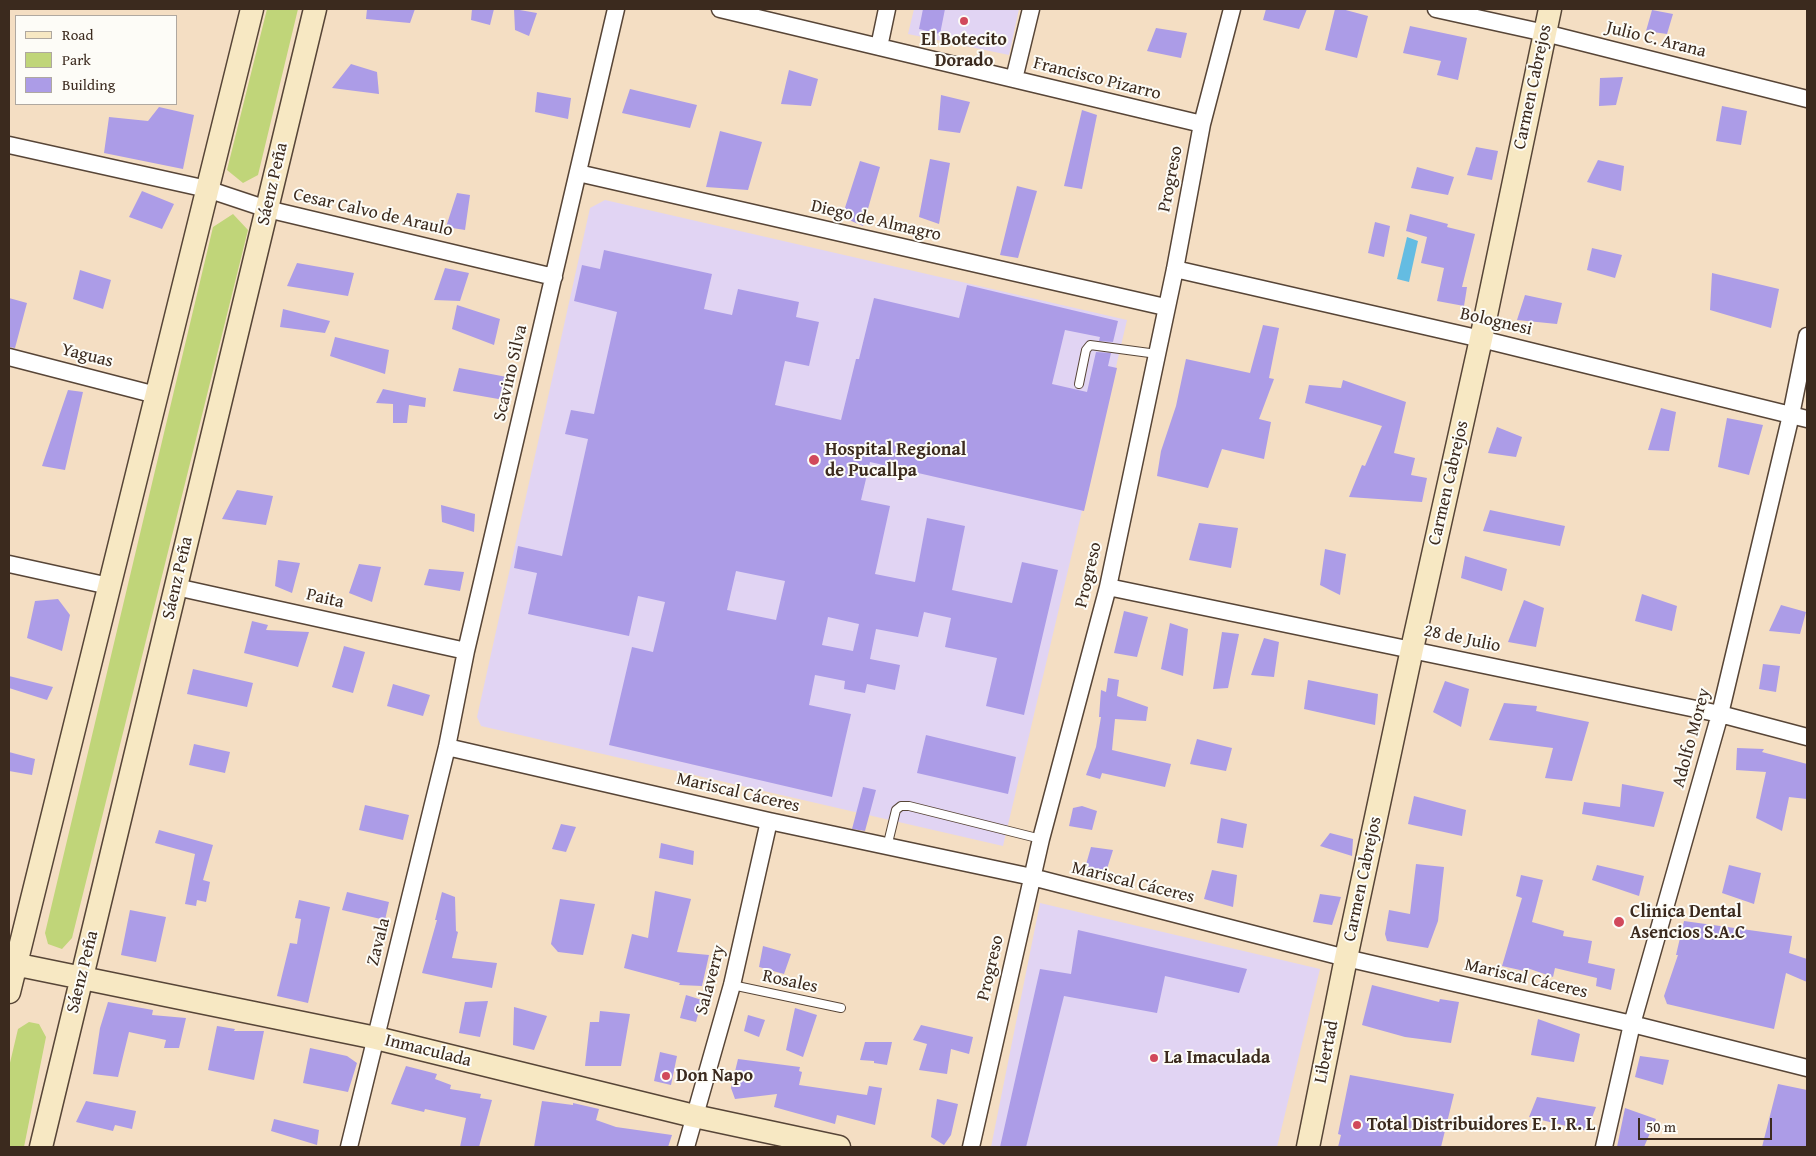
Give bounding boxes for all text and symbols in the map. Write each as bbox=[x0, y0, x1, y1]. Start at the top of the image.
legend bbox=[15, 15, 178, 105]
marker: El Botecito Dorado bbox=[958, 15, 970, 27]
street label: Julio C. Arana bbox=[1604, 17, 1708, 63]
street label: Carmen Cabrejos bbox=[1509, 22, 1557, 152]
text: Road bbox=[62, 24, 93, 45]
place label: El Botecito Dorado bbox=[921, 29, 1007, 72]
text: Park bbox=[62, 49, 91, 70]
street label: Francisco Pizarro bbox=[1031, 53, 1163, 105]
text: Building bbox=[62, 74, 115, 95]
street label: Sáenz Peña bbox=[253, 140, 293, 228]
street label: Progreso bbox=[1154, 144, 1188, 214]
street label: Cesar Calvo de Araulo bbox=[291, 184, 455, 242]
street label: Diego de Almagro bbox=[809, 196, 943, 246]
street label: Bolognesi bbox=[1458, 303, 1534, 341]
street label: Scavino Silva bbox=[489, 323, 533, 423]
street label: Yaguas bbox=[59, 339, 115, 373]
street label: Carmen Cabrejos bbox=[1424, 419, 1474, 547]
place label: Hospital Regional de Pucallpa bbox=[825, 439, 966, 482]
marker: Hospital Regional de Pucallpa bbox=[807, 453, 821, 467]
street label: Sáenz Peña bbox=[158, 534, 198, 622]
street label: Progreso bbox=[1071, 540, 1107, 610]
street label: Paita bbox=[304, 584, 346, 614]
street label: 28 de Julio bbox=[1422, 620, 1502, 658]
street label: Adolfo Morey bbox=[1668, 686, 1716, 790]
street label: Mariscal Cáceres bbox=[674, 768, 802, 818]
street label: Carmen Cabrejos bbox=[1339, 814, 1387, 944]
street label: Mariscal Cáceres bbox=[1069, 857, 1197, 909]
place label: Clinica Dental Asencios S.A.C bbox=[1630, 901, 1745, 944]
marker: Clinica Dental Asencios S.A.C bbox=[1612, 915, 1626, 929]
street label: Zavala bbox=[363, 916, 395, 968]
street label: Sáenz Peña bbox=[62, 928, 104, 1016]
street label: Progreso bbox=[973, 933, 1009, 1003]
street label: Salaverry bbox=[691, 943, 731, 1017]
street label: Mariscal Cáceres bbox=[1462, 954, 1590, 1004]
street label: Rosales bbox=[760, 966, 820, 998]
street label: Libertad bbox=[1310, 1019, 1344, 1085]
street label: Inmaculada bbox=[383, 1030, 473, 1072]
place label: La Imaculada bbox=[1164, 1047, 1270, 1069]
marker: La Imaculada bbox=[1148, 1052, 1160, 1064]
place label: Don Napo bbox=[676, 1065, 753, 1087]
marker: Don Napo bbox=[660, 1070, 672, 1082]
scale bar bbox=[1641, 1108, 1775, 1140]
place label: Total Distribuidores E. I. R. L bbox=[1367, 1114, 1595, 1136]
text: 50 m bbox=[1646, 1116, 1676, 1137]
marker: Total Distribuidores E. I. R. L bbox=[1351, 1119, 1363, 1131]

